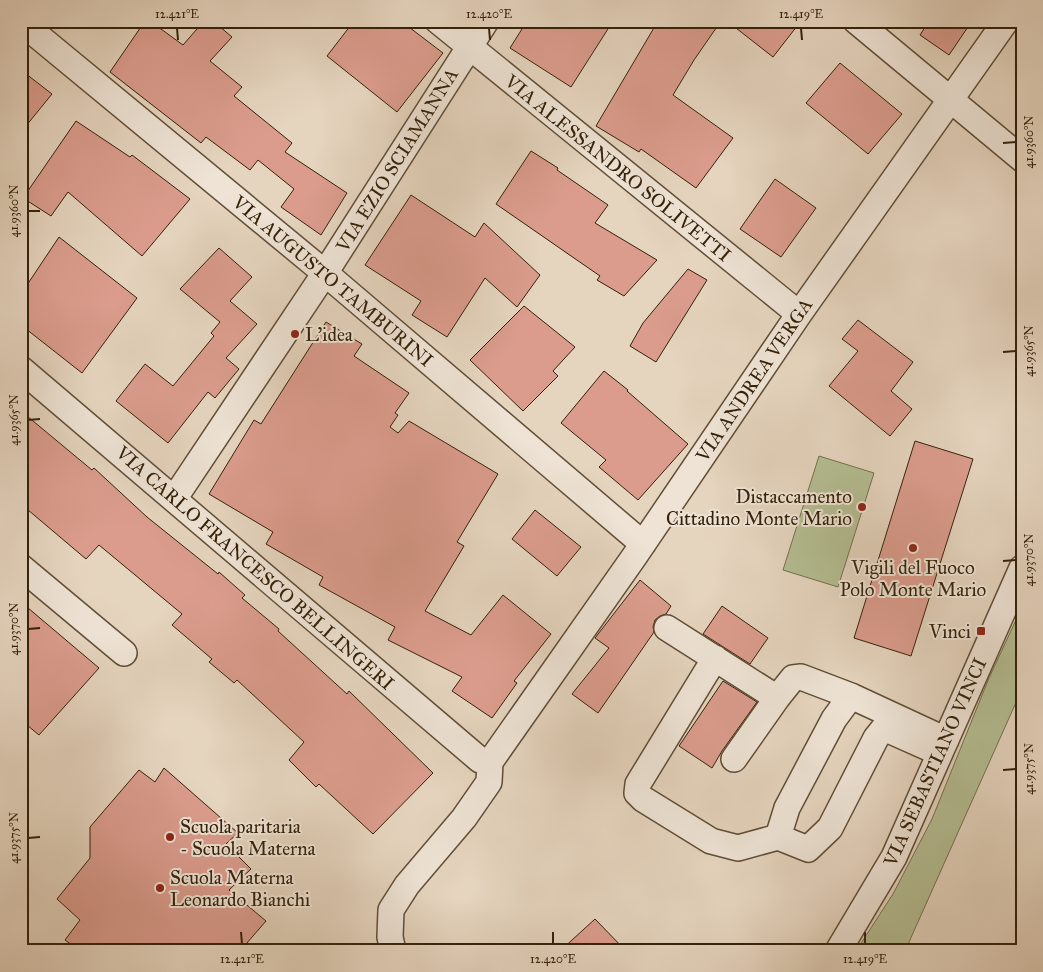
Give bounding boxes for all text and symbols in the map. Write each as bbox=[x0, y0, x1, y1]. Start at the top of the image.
text: 12.421°E bbox=[155, 7, 199, 21]
text: 12.420°E bbox=[466, 7, 512, 21]
text: 12.419°E bbox=[779, 7, 824, 21]
street label: VIA EZIO SCIAMANNA bbox=[330, 64, 463, 257]
street label: VIA ALESSANDRO SOLIVETTI bbox=[499, 69, 736, 266]
text: 41.9360°N bbox=[1022, 116, 1036, 168]
text: 41.9360°N bbox=[7, 185, 21, 237]
street label: VIA AUGUSTO TAMBURINI bbox=[227, 190, 438, 372]
street label: VIA ANDREA VERGA bbox=[690, 294, 817, 467]
place label: L'idea bbox=[305, 323, 354, 346]
text: 41.9365°N bbox=[1022, 325, 1036, 377]
marker: L'idea bbox=[289, 328, 301, 340]
text: 41.9365°N bbox=[7, 394, 21, 446]
street label: VIA CARLO FRANCESCO BELLINGERI bbox=[111, 440, 399, 695]
place label: Distaccamento Cittadino Monte Mario bbox=[666, 485, 852, 530]
marker: Distaccamento Cittadino Monte Mario bbox=[856, 501, 868, 513]
text: 41.9370°N bbox=[1022, 533, 1036, 587]
marker: Vigili del Fuoco Polo Monte Mario bbox=[907, 542, 919, 554]
place label: Vigili del Fuoco Polo Monte Mario bbox=[840, 556, 987, 601]
text: 41.9370°N bbox=[7, 602, 21, 656]
place label: Vinci bbox=[928, 620, 971, 643]
marker: Vinci bbox=[975, 625, 987, 637]
street label: VIA SEBASTIANO VINCI bbox=[878, 654, 991, 871]
text: 41.9375°N bbox=[1022, 743, 1036, 795]
text: 41.9375°N bbox=[7, 812, 21, 864]
place label: Scuola paritaria - Scuola Materna bbox=[180, 815, 317, 860]
marker: Scuola paritaria - Scuola Materna bbox=[164, 831, 176, 843]
place label: Scuola Materna Leonardo Bianchi bbox=[170, 866, 310, 911]
marker: Scuola Materna Leonardo Bianchi bbox=[154, 882, 166, 894]
text: 12.421°E bbox=[220, 952, 264, 966]
text: 12.420°E bbox=[530, 952, 576, 966]
text: 12.419°E bbox=[843, 952, 888, 966]

